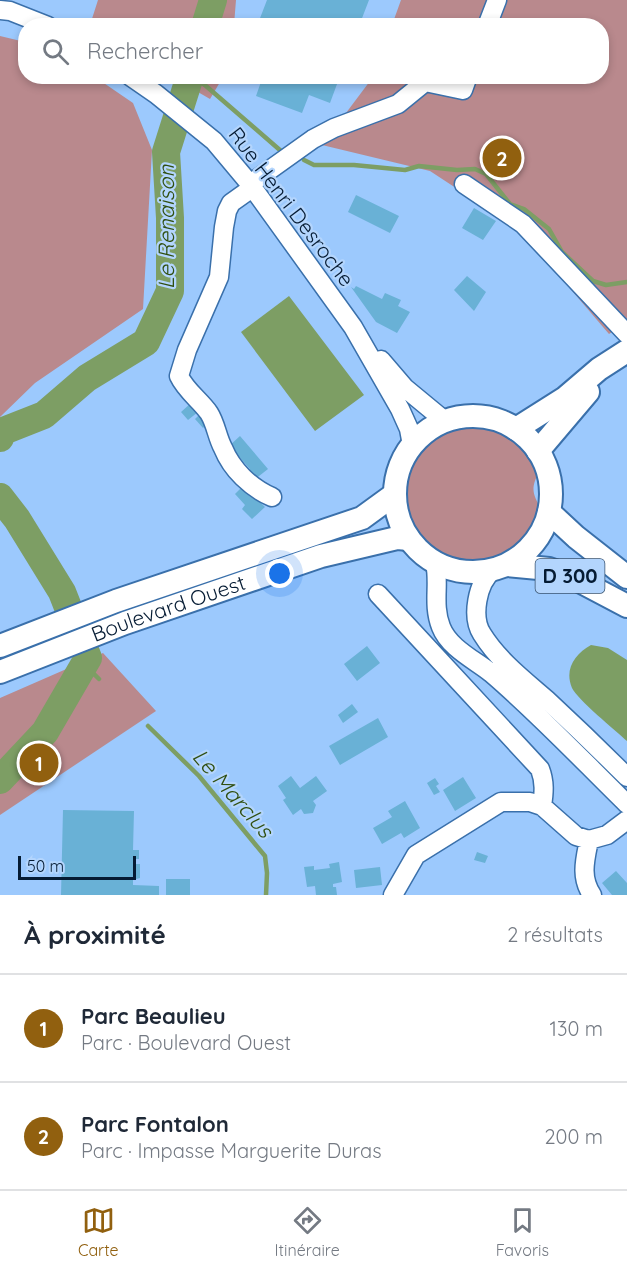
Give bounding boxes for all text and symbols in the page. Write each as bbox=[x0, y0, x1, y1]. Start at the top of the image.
search box bbox=[18, 18, 609, 84]
icon: search bbox=[39, 35, 72, 68]
text: Rechercher bbox=[87, 37, 203, 65]
street label: Rue Henri Desroche bbox=[223, 122, 360, 291]
pin: 2 bbox=[482, 136, 522, 180]
water label: Le Renaison bbox=[152, 164, 180, 289]
your location bbox=[265, 559, 294, 588]
road number: D 300 bbox=[536, 559, 604, 593]
street label: Boulevard Ouest bbox=[87, 569, 249, 647]
pin: 1 bbox=[20, 740, 58, 786]
water label: Le Marclus bbox=[187, 743, 280, 845]
scale bar bbox=[18, 853, 136, 880]
text: 50 m bbox=[27, 856, 64, 876]
text: À proximité bbox=[24, 918, 166, 951]
text: 2 résultats bbox=[507, 922, 603, 947]
text: Parc Beaulieu bbox=[81, 1002, 226, 1030]
text: 1 bbox=[40, 1016, 47, 1041]
text: 130 m bbox=[550, 1016, 603, 1041]
text: Parc · Boulevard Ouest bbox=[81, 1030, 291, 1055]
text: Parc Fontalon bbox=[81, 1110, 229, 1138]
text: 2 bbox=[38, 1124, 49, 1149]
text: 200 m bbox=[544, 1124, 603, 1149]
text: Parc · Impasse Marguerite Duras bbox=[81, 1138, 382, 1163]
tab: Carte bbox=[78, 1204, 119, 1260]
tab: Itinéraire bbox=[275, 1204, 340, 1260]
tab: Favoris bbox=[496, 1204, 549, 1260]

